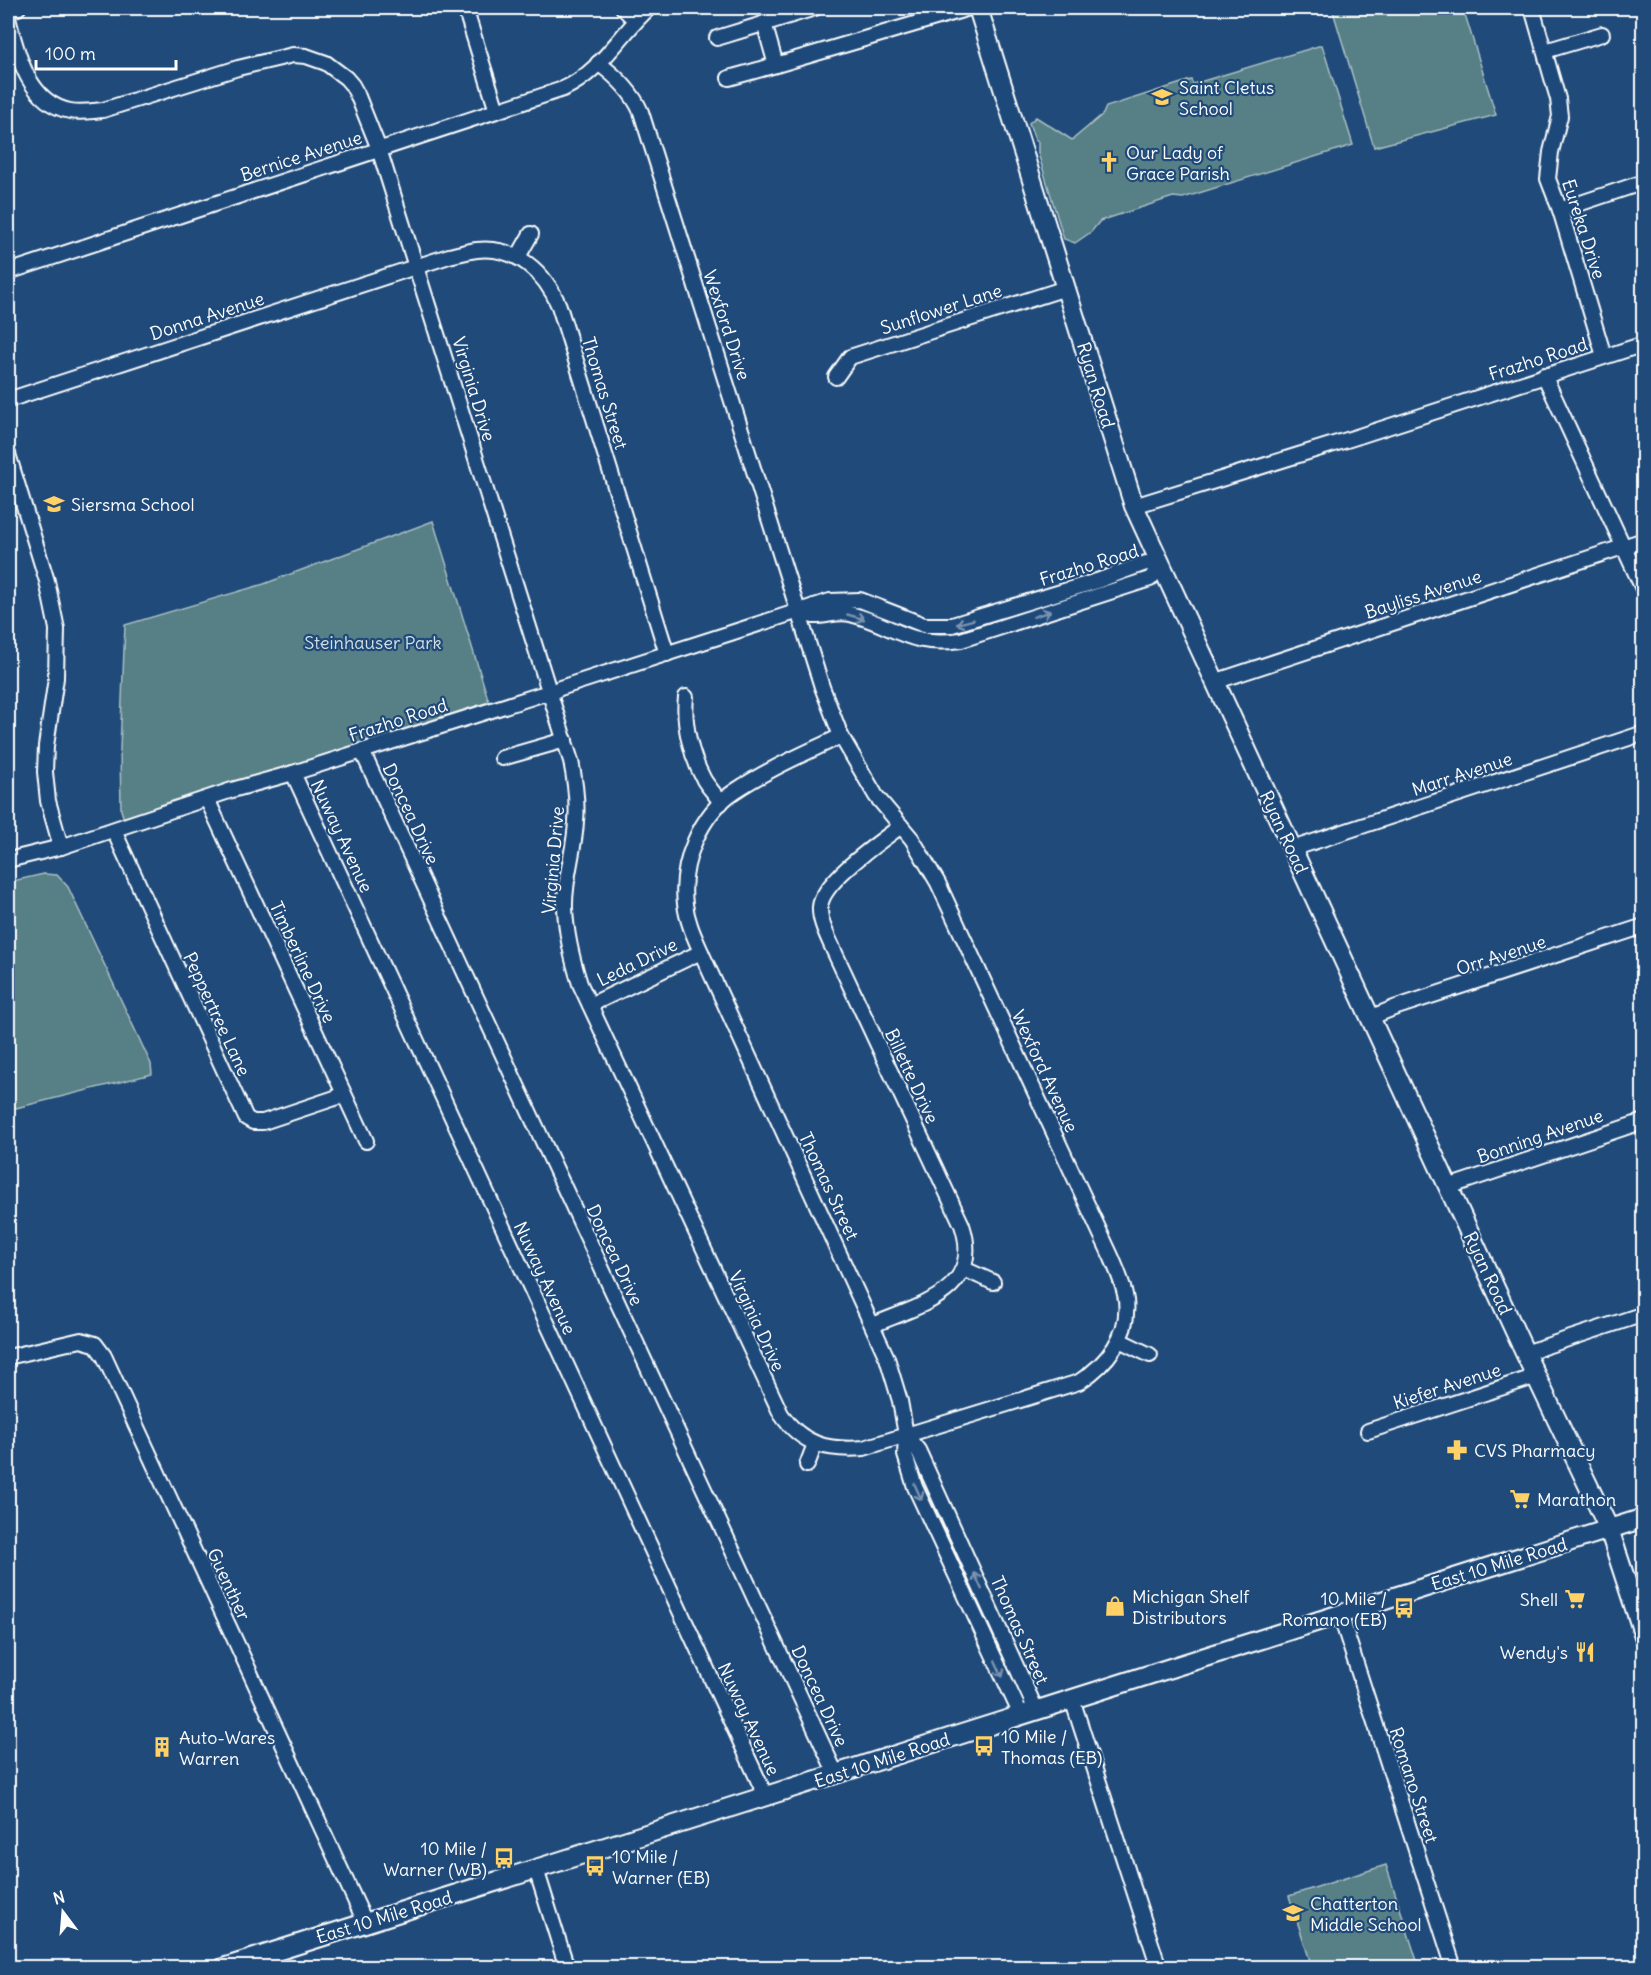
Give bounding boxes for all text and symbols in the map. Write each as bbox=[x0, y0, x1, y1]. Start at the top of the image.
scale bar bbox=[36, 33, 176, 71]
text: 100 m bbox=[45, 42, 96, 65]
place label: Saint Cletus School bbox=[1179, 76, 1274, 120]
school or university icon: Saint Cletus School bbox=[1150, 85, 1174, 109]
street label: Bernice Avenue bbox=[237, 126, 365, 186]
place label: Our Lady of Grace Parish bbox=[1126, 141, 1230, 185]
church icon: Our Lady of Grace Parish bbox=[1097, 150, 1121, 174]
street label: Eureka Drive bbox=[1557, 176, 1611, 282]
street label: Wexford Drive bbox=[698, 267, 756, 383]
street label: Sunflower Lane bbox=[877, 279, 1005, 339]
street label: Donna Avenue bbox=[147, 287, 267, 345]
street label: Frazho Road bbox=[1486, 332, 1591, 386]
street label: Virginia Drive bbox=[447, 334, 501, 444]
street label: Thomas Street bbox=[577, 334, 633, 452]
street label: Ryan Road bbox=[1072, 339, 1120, 431]
school or university icon: Siersma School bbox=[42, 492, 66, 516]
place label: Siersma School bbox=[71, 493, 194, 516]
street label: Frazho Road bbox=[1037, 539, 1142, 591]
street label: Bayliss Avenue bbox=[1362, 564, 1484, 624]
one-way arrow bbox=[1032, 607, 1051, 618]
one-way arrow bbox=[846, 612, 865, 623]
one-way arrow bbox=[956, 617, 975, 628]
park label: Steinhauser Park bbox=[304, 631, 442, 654]
street label: Frazho Road bbox=[346, 693, 451, 747]
street label: Marr Avenue bbox=[1409, 747, 1515, 801]
street label: Doncea Drive bbox=[378, 760, 444, 868]
street label: Nuway Avenue bbox=[306, 776, 378, 896]
street label: Ryan Road bbox=[1255, 787, 1313, 877]
street label: Virginia Drive bbox=[537, 805, 569, 915]
street label: Timberline Drive bbox=[265, 898, 341, 1026]
street label: Orr Avenue bbox=[1453, 930, 1549, 980]
street label: Leda Drive bbox=[593, 933, 681, 991]
street label: Peppertree Lane bbox=[178, 948, 256, 1080]
street label: Wexford Avenue bbox=[1007, 1006, 1083, 1136]
street label: Billette Drive bbox=[880, 1025, 944, 1127]
street label: Bonning Avenue bbox=[1474, 1104, 1606, 1168]
street label: Thomas Street bbox=[794, 1128, 864, 1244]
street label: Doncea Drive bbox=[582, 1201, 648, 1309]
street label: Nuway Avenue bbox=[509, 1218, 581, 1338]
street label: Ryan Road bbox=[1459, 1228, 1517, 1318]
street label: Virginia Drive bbox=[724, 1267, 790, 1375]
street label: Kiefer Avenue bbox=[1390, 1358, 1504, 1414]
pharmacy icon: CVS Pharmacy bbox=[1445, 1438, 1469, 1462]
place label: CVS Pharmacy bbox=[1474, 1439, 1596, 1462]
one-way arrow bbox=[912, 1482, 924, 1500]
supermarket icon: Marathon bbox=[1508, 1487, 1532, 1511]
place label: Marathon bbox=[1537, 1488, 1616, 1511]
street label: East 10 Mile Road bbox=[1428, 1532, 1570, 1596]
street label: Guenther bbox=[202, 1544, 256, 1624]
one-way arrow bbox=[971, 1572, 983, 1590]
street label: Thomas Street bbox=[986, 1572, 1054, 1688]
place label: Michigan Shelf Distributors bbox=[1132, 1585, 1250, 1629]
place label: 10 Mile / Romano (EB) bbox=[1282, 1587, 1387, 1631]
supermarket icon: Shell bbox=[1563, 1587, 1587, 1611]
place label: Shell bbox=[1520, 1588, 1558, 1611]
shop icon: Michigan Shelf Distributors bbox=[1103, 1594, 1127, 1618]
bus stop icon: 10 Mile / Romano (EB) bbox=[1392, 1596, 1416, 1620]
restaurant icon: Wendy's bbox=[1573, 1640, 1597, 1664]
place label: Wendy's bbox=[1500, 1641, 1568, 1664]
street label: Doncea Drive bbox=[787, 1642, 853, 1750]
street label: Nuway Avenue bbox=[713, 1659, 785, 1779]
one-way arrow bbox=[994, 1659, 1006, 1677]
street label: Romano Street bbox=[1384, 1724, 1444, 1846]
place label: 10 Mile / Thomas (EB) bbox=[1001, 1725, 1102, 1769]
place label: Auto-Wares Warren bbox=[179, 1726, 275, 1770]
street label: East 10 Mile Road bbox=[811, 1727, 953, 1793]
bus stop icon: 10 Mile / Thomas (EB) bbox=[972, 1734, 996, 1758]
building icon: Auto-Wares Warren bbox=[150, 1735, 174, 1759]
place label: 10 Mile / Warner (WB) bbox=[383, 1837, 487, 1881]
place label: 10 Mile / Warner (EB) bbox=[612, 1845, 710, 1889]
bus stop icon: 10 Mile / Warner (WB) bbox=[492, 1846, 516, 1870]
bus stop icon: 10 Mile / Warner (EB) bbox=[583, 1854, 607, 1878]
north arrow bbox=[33, 1882, 93, 1942]
street label: East 10 Mile Road bbox=[313, 1885, 455, 1949]
text: N bbox=[51, 1886, 67, 1909]
place label: Chatterton Middle School bbox=[1310, 1892, 1422, 1936]
school or university icon: Chatterton Middle School bbox=[1281, 1901, 1305, 1925]

